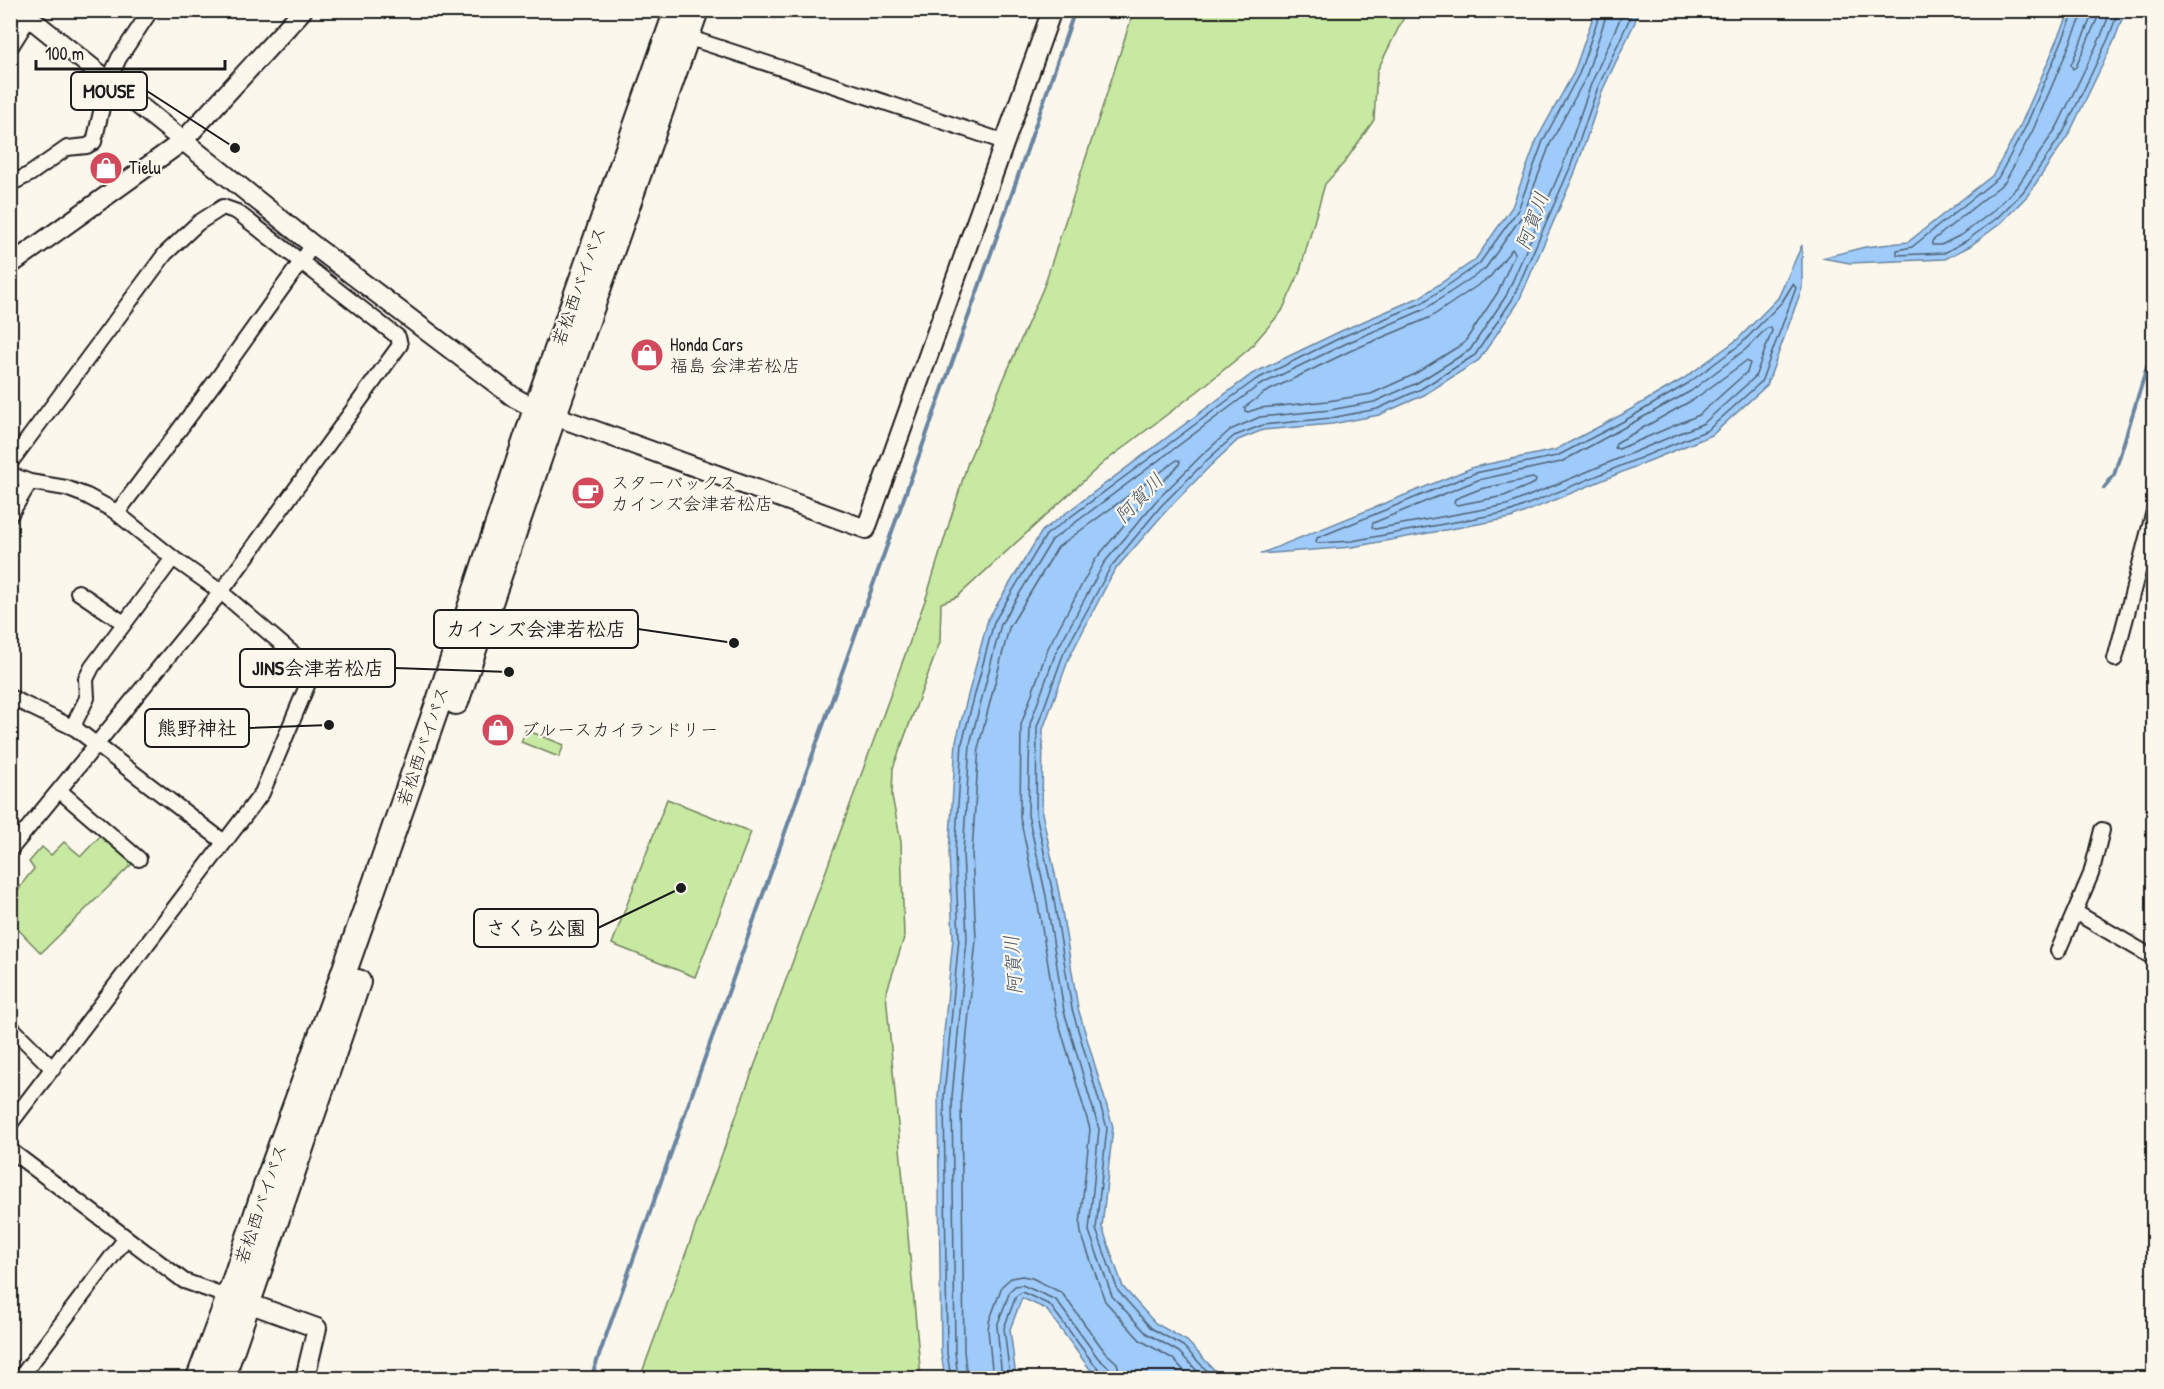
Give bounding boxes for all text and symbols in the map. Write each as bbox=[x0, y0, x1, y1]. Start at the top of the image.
scale bar bbox=[36, 33, 225, 71]
text: 100 m bbox=[45, 41, 84, 66]
callout: MOUSE bbox=[71, 72, 147, 110]
text: MOUSE bbox=[83, 77, 135, 104]
shop icon: Tielu bbox=[88, 150, 124, 186]
place label: Tielu bbox=[129, 155, 161, 180]
water label: 阿賀川 bbox=[1509, 188, 1554, 254]
street label: 若松西バイパス bbox=[545, 223, 612, 349]
place label: Honda Cars 福島 会津若松店 bbox=[670, 332, 800, 378]
shop icon: Honda Cars 福島 会津若松店 bbox=[629, 337, 665, 373]
water label: 阿賀川 bbox=[1108, 467, 1169, 529]
place label: スターバックス カインズ会津若松店 bbox=[611, 470, 773, 516]
cafe icon: スターバックス カインズ会津若松店 bbox=[570, 475, 606, 511]
callout: カインズ会津若松店 bbox=[434, 610, 638, 648]
text: カインズ会津若松店 bbox=[446, 615, 626, 642]
callout: JINS会津若松店 bbox=[240, 649, 395, 687]
text: JINS会津若松店 bbox=[252, 654, 384, 681]
street label: 若松西バイパス bbox=[390, 682, 455, 809]
callout: 熊野神社 bbox=[145, 709, 249, 747]
shop icon: ブルースカイランドリー bbox=[480, 712, 516, 748]
text: 熊野神社 bbox=[157, 714, 237, 741]
place label: ブルースカイランドリー bbox=[521, 717, 718, 742]
callout: さくら公園 bbox=[474, 909, 598, 947]
text: さくら公園 bbox=[486, 914, 586, 941]
water label: 阿賀川 bbox=[997, 934, 1028, 996]
street label: 若松西バイパス bbox=[228, 1140, 293, 1267]

